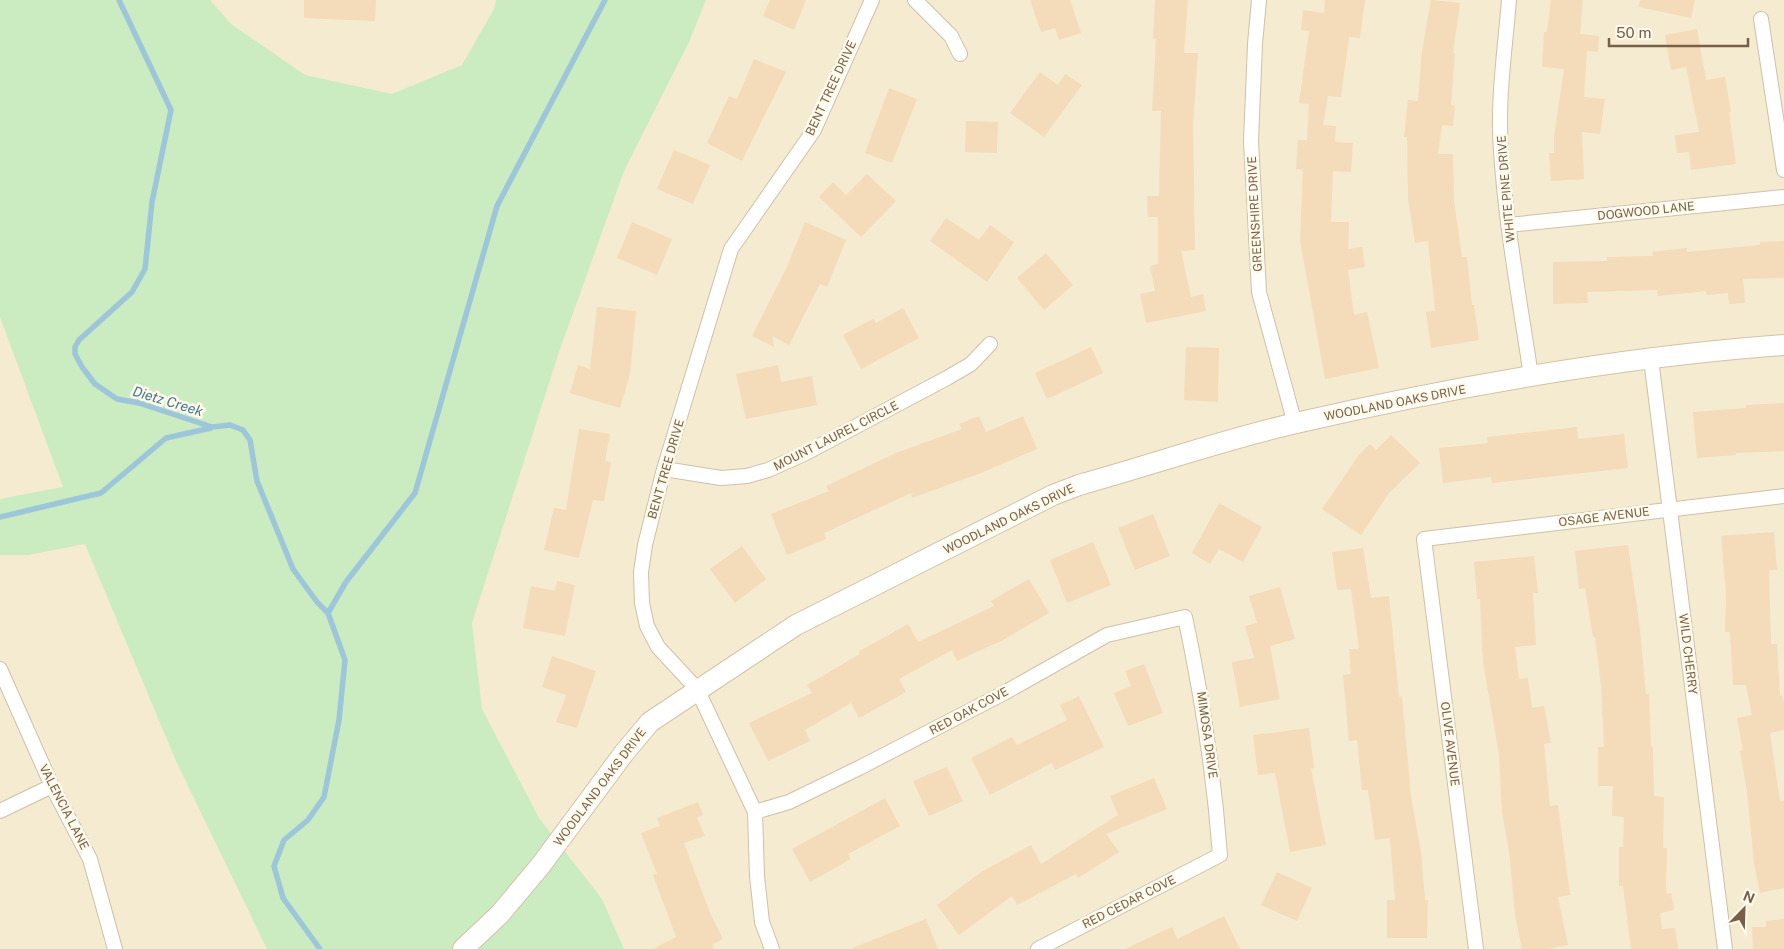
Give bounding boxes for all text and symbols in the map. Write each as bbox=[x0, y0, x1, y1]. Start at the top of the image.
scale bar bbox=[1609, 15, 1748, 47]
text: 50 m bbox=[1616, 24, 1651, 41]
street label: BENT TREE DRIVE bbox=[803, 38, 859, 138]
street label: WHITE PINE DRIVE bbox=[1494, 135, 1518, 243]
street label: GREENSHIRE DRIVE bbox=[1245, 156, 1265, 272]
street label: DOGWOOD LANE bbox=[1597, 199, 1695, 223]
street label: WOODLAND OAKS DRIVE bbox=[1323, 382, 1467, 424]
water label: Dietz Creek bbox=[131, 383, 205, 419]
street label: MOUNT LAUREL CIRCLE bbox=[771, 398, 901, 474]
street label: BENT TREE DRIVE bbox=[645, 417, 687, 521]
street label: WOODLAND OAKS DRIVE bbox=[941, 481, 1077, 557]
street label: OSAGE AVENUE bbox=[1558, 504, 1650, 530]
street label: WILD CHERRY bbox=[1676, 613, 1700, 696]
street label: RED OAK COVE bbox=[927, 684, 1011, 738]
street label: MIMOSA DRIVE bbox=[1194, 690, 1220, 780]
street label: OLIVE AVENUE bbox=[1438, 701, 1462, 787]
street label: WOODLAND OAKS DRIVE bbox=[551, 725, 649, 849]
street label: VALENCIA LANE bbox=[36, 762, 92, 852]
street label: RED CEDAR COVE bbox=[1080, 872, 1178, 932]
north arrow bbox=[1719, 884, 1769, 934]
text: N bbox=[1741, 888, 1757, 907]

